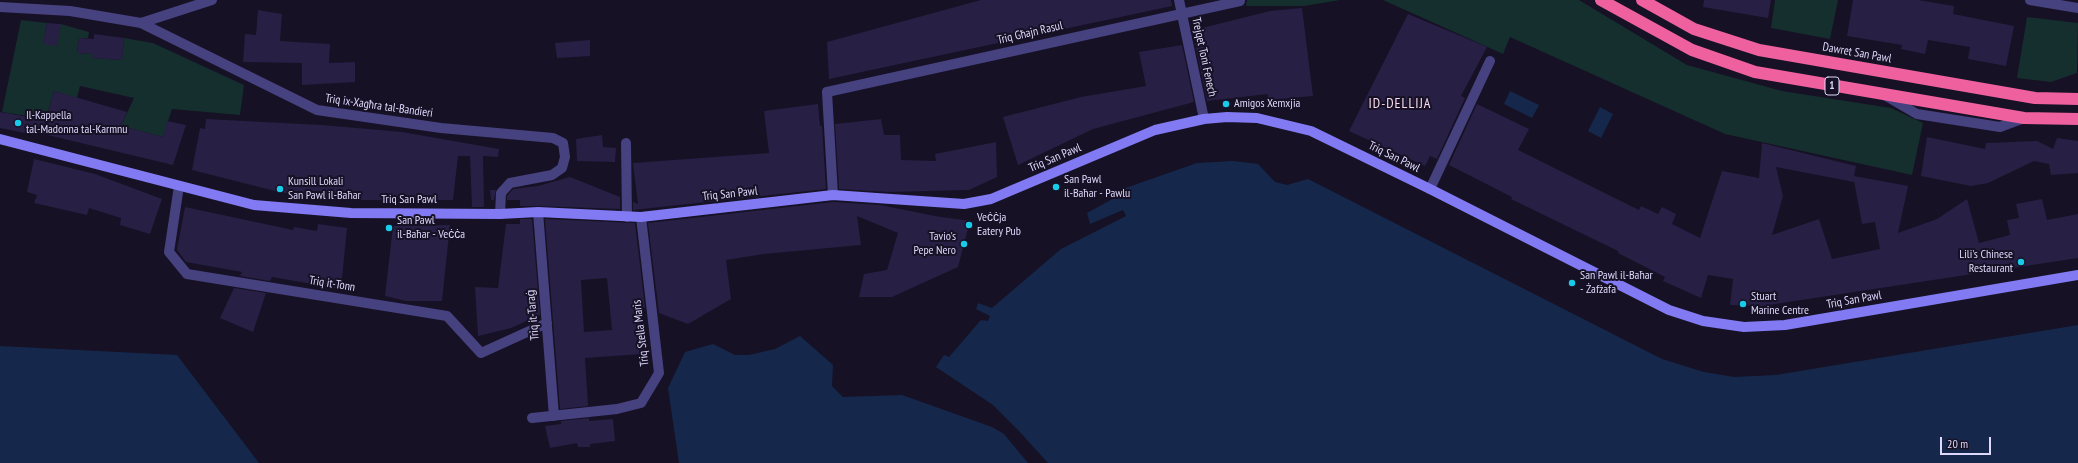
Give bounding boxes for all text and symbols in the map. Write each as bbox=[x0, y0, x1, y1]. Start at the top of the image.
street label: Trejqet Toni Fenech bbox=[1189, 16, 1219, 98]
street label: Triq Għajn Rasul bbox=[996, 18, 1064, 48]
street label: Dawret San Pawl bbox=[1821, 40, 1893, 66]
road number: 1 bbox=[1825, 77, 1839, 95]
street label: Triq ix-Xagħra tal-Bandieri bbox=[324, 91, 434, 121]
district label: ID-DELLIJA bbox=[1369, 96, 1431, 112]
place label: Amigos Xemxjia bbox=[1234, 97, 1300, 111]
marker: Amigos Xemxjia bbox=[1221, 99, 1231, 109]
place label: Il-Kappella tal-Madonna tal-Karmnu bbox=[26, 109, 128, 137]
marker: Il-Kappella tal-Madonna tal-Karmnu bbox=[13, 118, 23, 128]
street label: Triq San Pawl bbox=[1366, 138, 1422, 176]
street label: Triq San Pawl bbox=[1027, 141, 1083, 175]
place label: San Pawl il-Baħar - Pawlu bbox=[1064, 173, 1130, 201]
place label: Kunsill Lokali San Pawl il-Baħar bbox=[288, 175, 361, 203]
marker: San Pawl il-Baħar - Pawlu bbox=[1051, 182, 1061, 192]
marker: Kunsill Lokali San Pawl il-Baħar bbox=[275, 184, 285, 194]
street label: Triq San Pawl bbox=[702, 184, 758, 204]
street label: Triq San Pawl bbox=[381, 193, 437, 207]
place label: Veċċja Eatery Pub bbox=[977, 211, 1021, 239]
place label: San Pawl il-Baħar - Veċċa bbox=[397, 214, 465, 242]
marker: Veċċja Eatery Pub bbox=[964, 220, 974, 230]
marker: San Pawl il-Baħar - Veċċa bbox=[384, 223, 394, 233]
place label: Tavio's Pepe Nero bbox=[913, 230, 956, 258]
marker: Tavio's Pepe Nero bbox=[959, 239, 969, 249]
place label: Lili's Chinese Restaurant bbox=[1959, 248, 2013, 276]
marker: Lili's Chinese Restaurant bbox=[2016, 257, 2026, 267]
place label: San Pawl il-Baħar - Żafżafa bbox=[1580, 269, 1653, 297]
street label: Triq it-Tonn bbox=[308, 273, 356, 295]
marker: San Pawl il-Baħar - Żafżafa bbox=[1567, 278, 1577, 288]
street label: Triq San Pawl bbox=[1825, 288, 1883, 312]
street label: Triq it-Taraġ bbox=[524, 289, 542, 341]
place label: Stuart Marine Centre bbox=[1751, 290, 1809, 318]
street label: Triq Stella Maris bbox=[630, 299, 652, 367]
marker: Stuart Marine Centre bbox=[1738, 299, 1748, 309]
scale bar bbox=[1942, 429, 1993, 455]
text: 20 m bbox=[1947, 436, 1968, 451]

